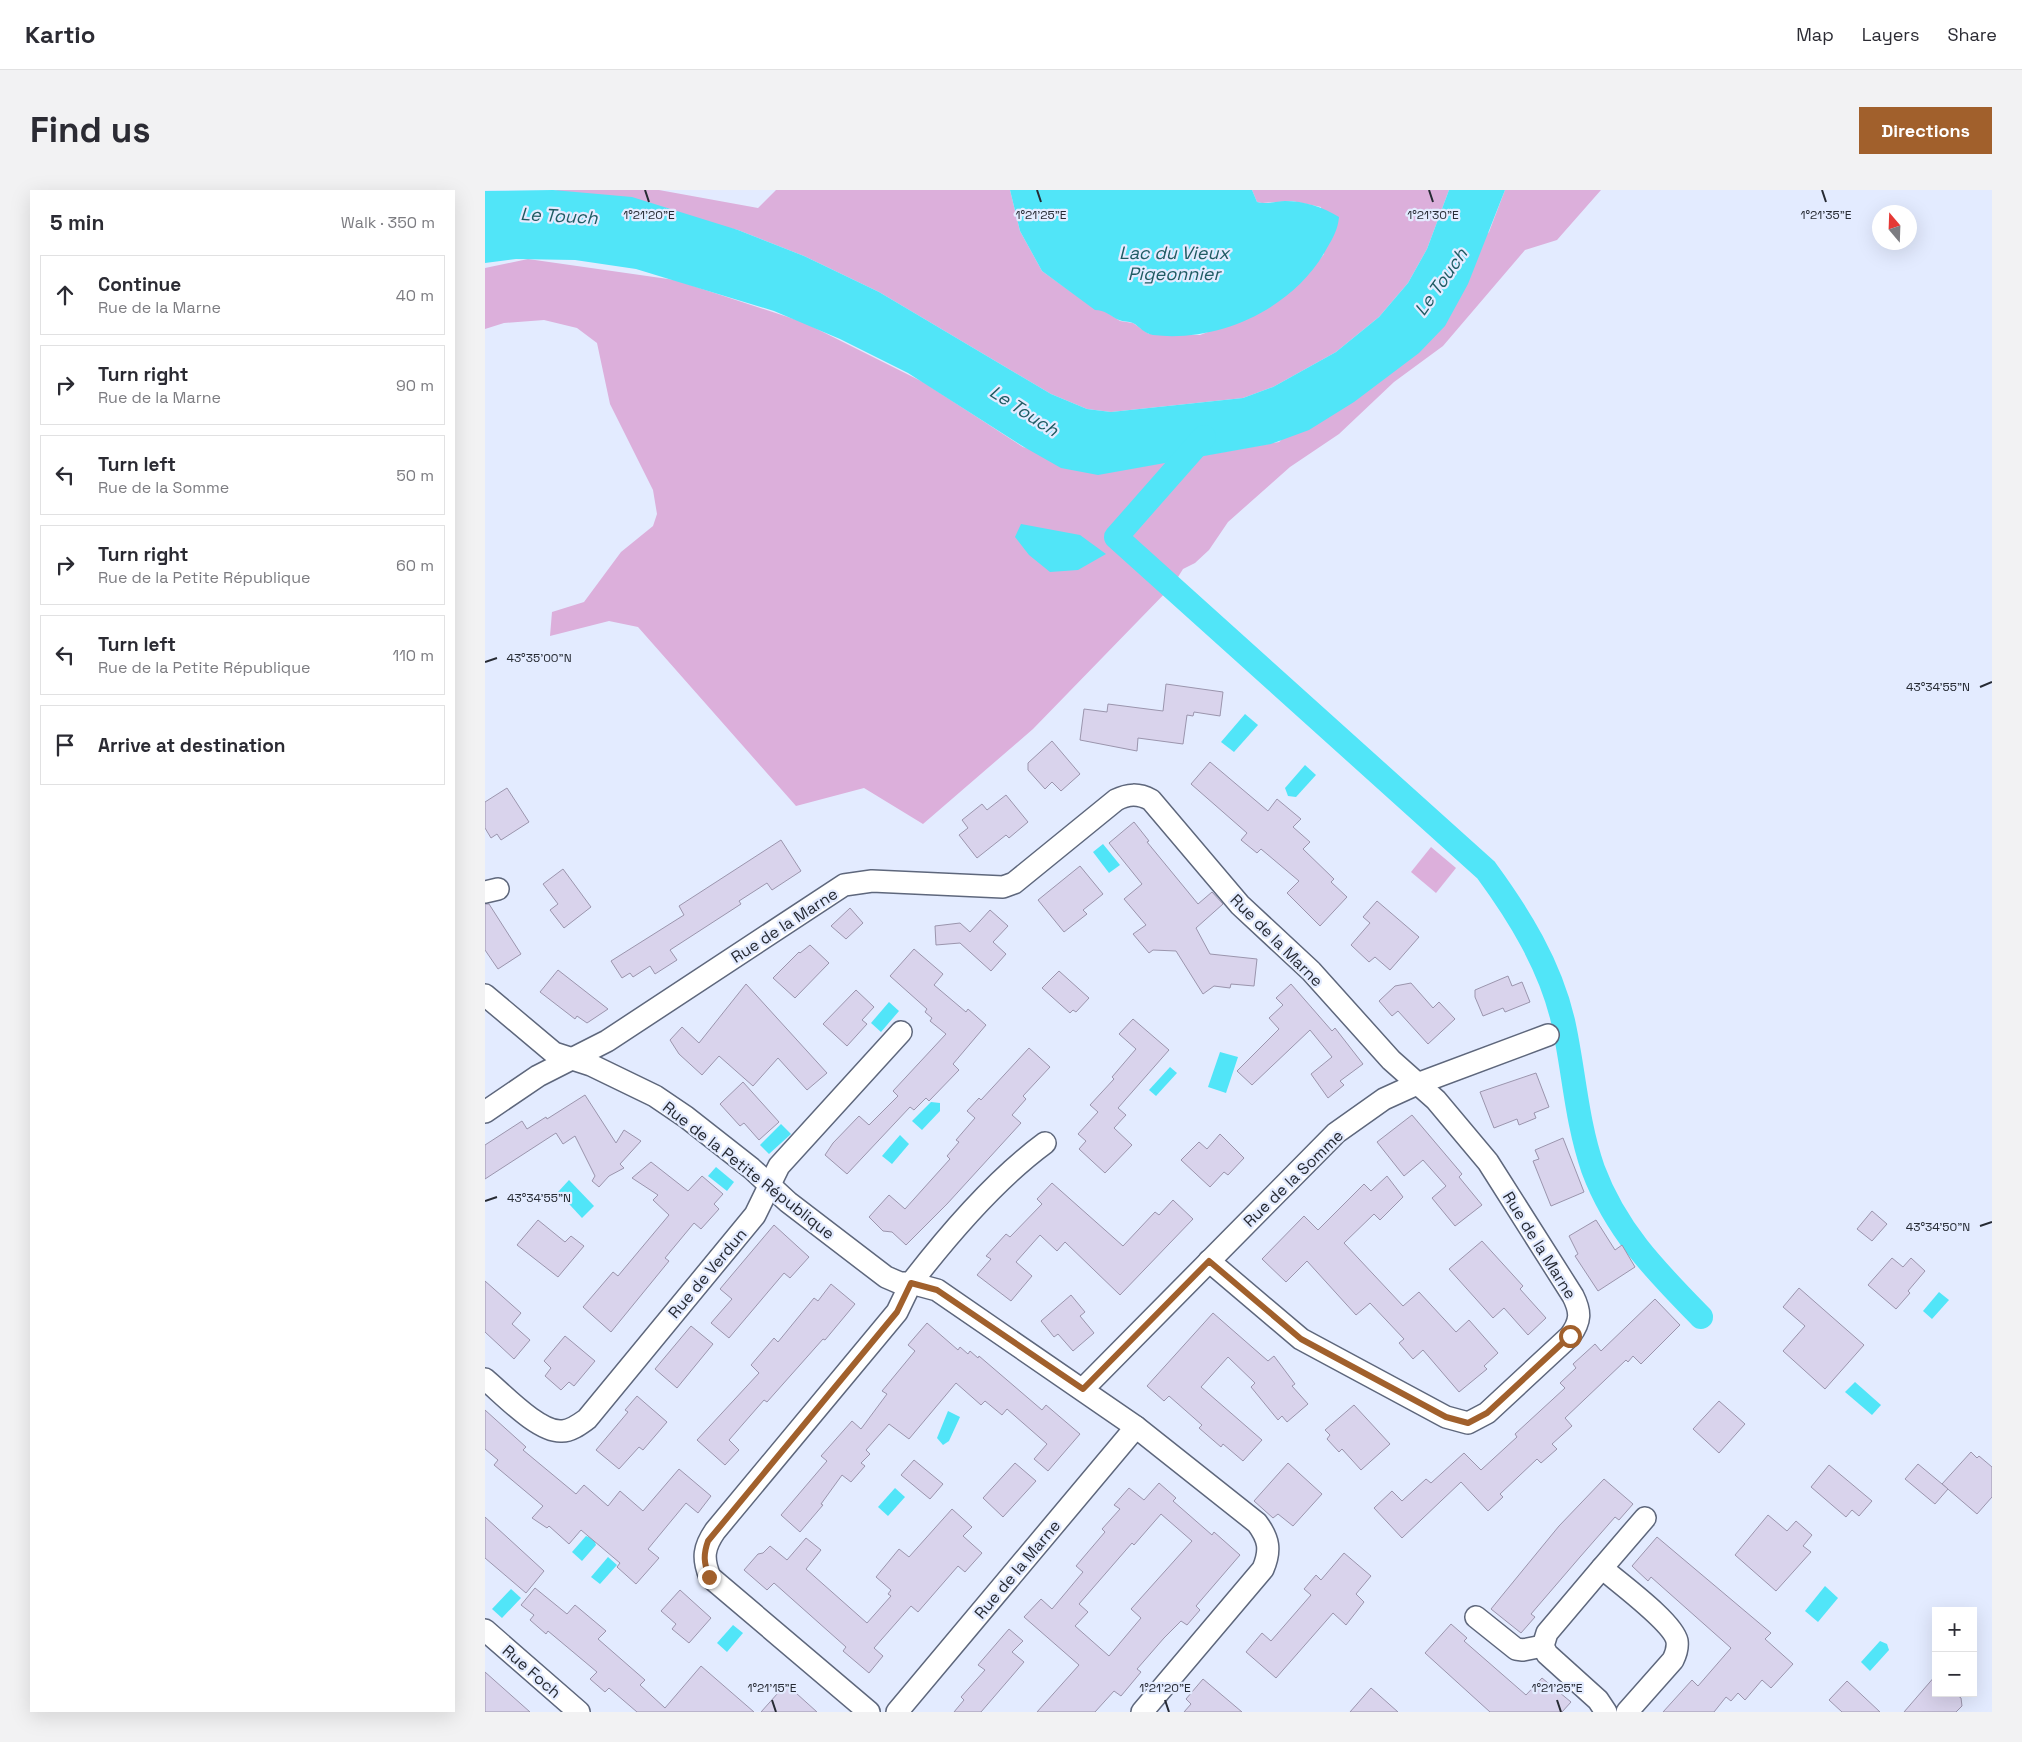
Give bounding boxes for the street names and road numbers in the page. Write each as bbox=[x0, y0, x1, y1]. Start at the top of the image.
street label: Rue de la Marne bbox=[727, 883, 842, 968]
street label: Rue de la Marne bbox=[1226, 889, 1328, 991]
street label: Rue de la Petite République bbox=[659, 1097, 839, 1244]
street label: Rue de la Somme bbox=[1239, 1125, 1348, 1232]
street label: Rue de la Marne bbox=[1498, 1188, 1581, 1303]
street label: Rue de Verdun bbox=[663, 1224, 751, 1323]
street label: Rue de la Marne bbox=[970, 1515, 1065, 1623]
street label: Rue Foch bbox=[498, 1640, 565, 1703]

